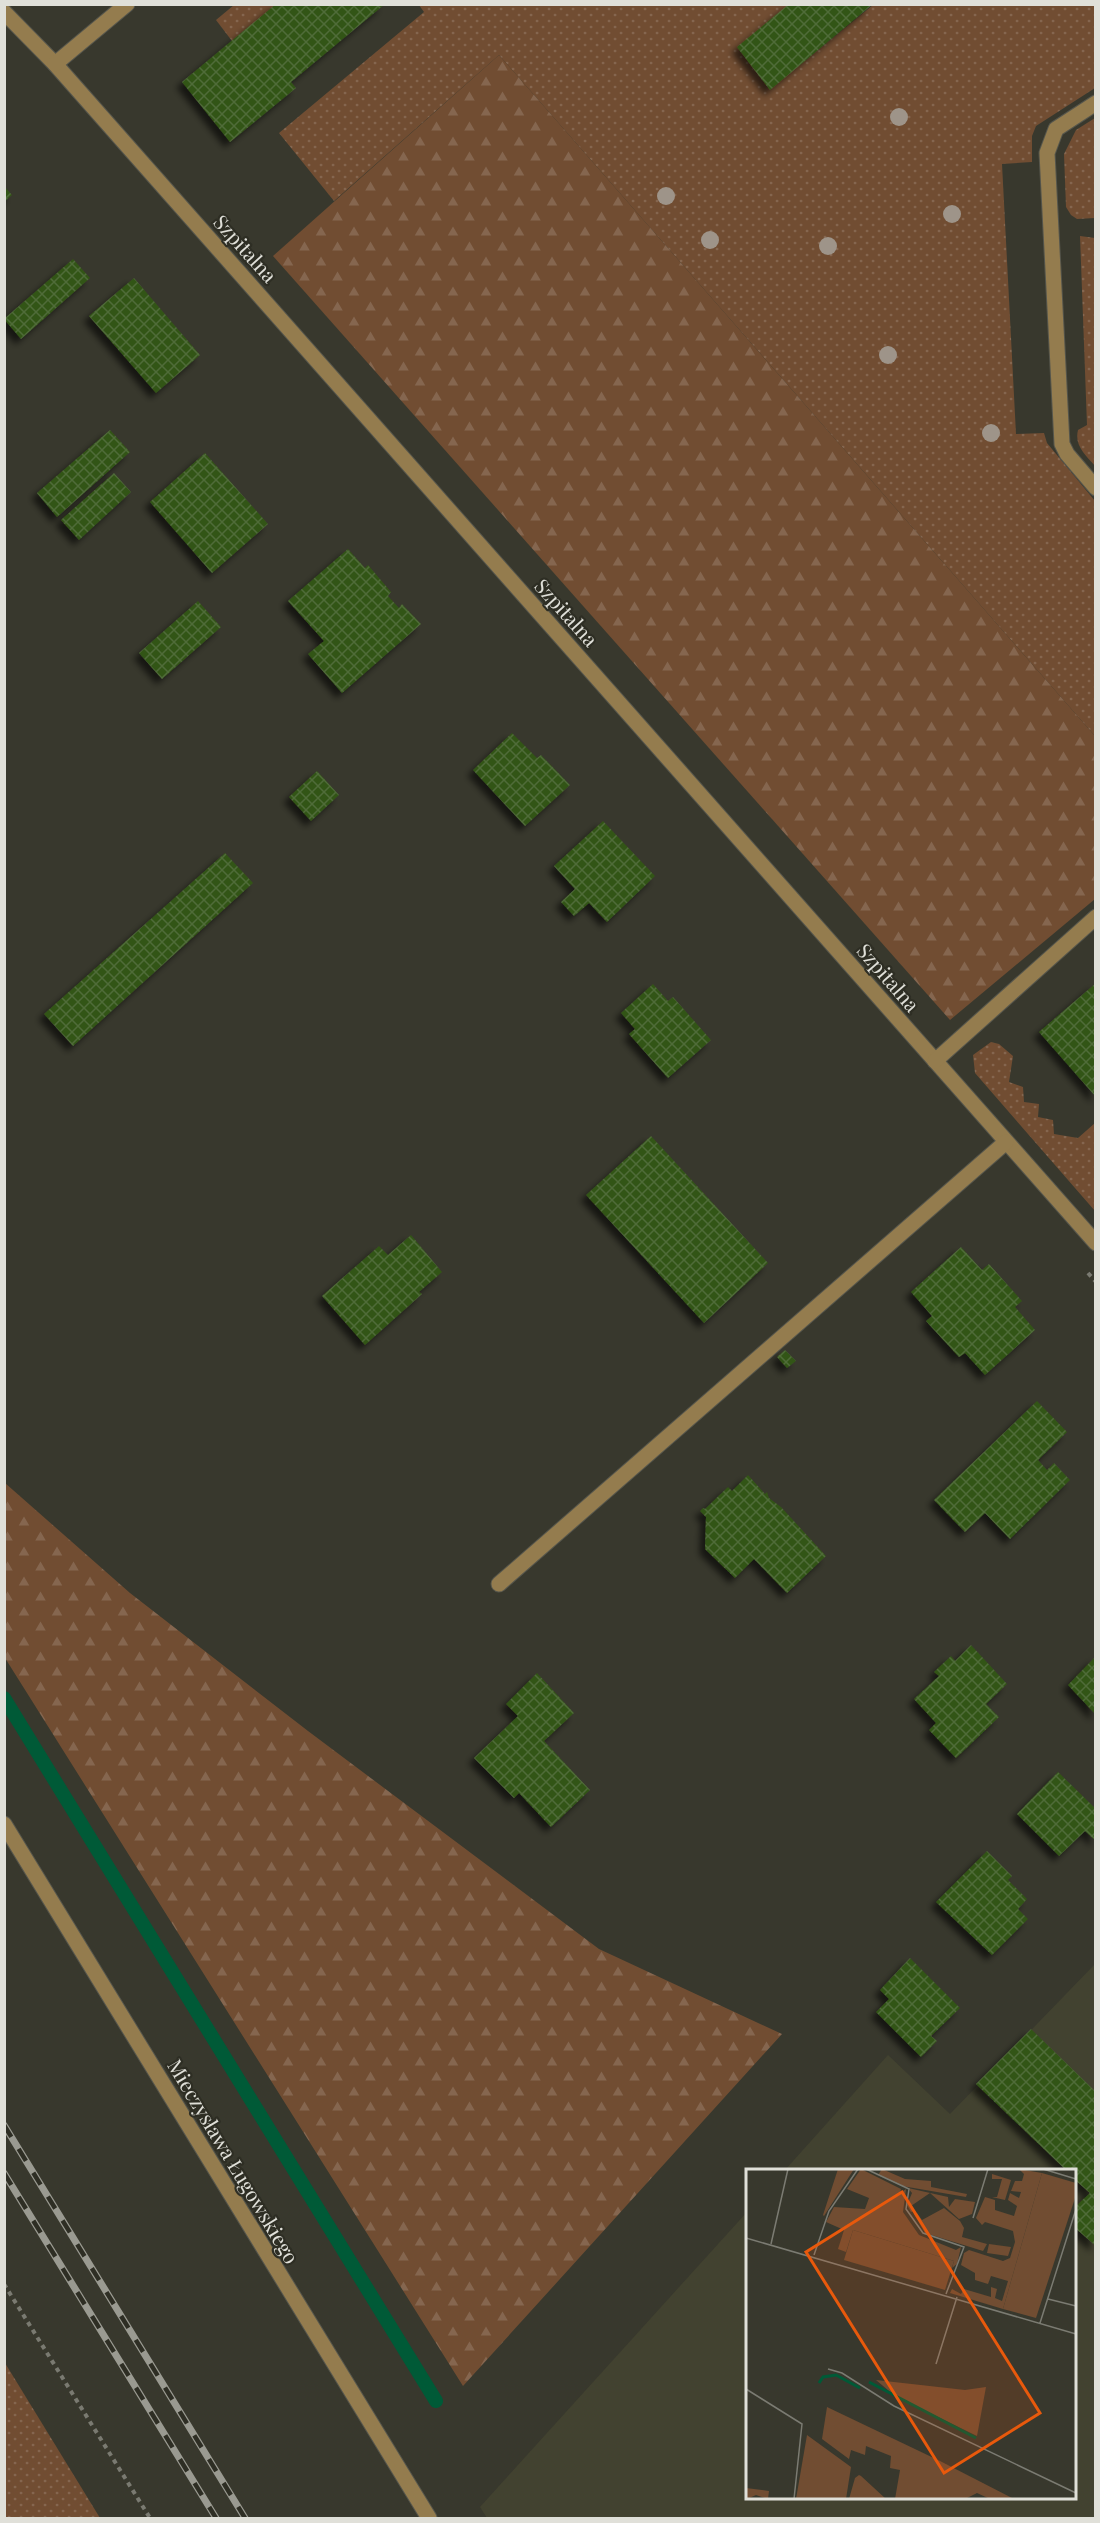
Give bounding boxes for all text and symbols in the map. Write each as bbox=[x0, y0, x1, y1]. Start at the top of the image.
street label: Szpitalna bbox=[208, 208, 284, 288]
street label: Szpitalna bbox=[529, 572, 605, 652]
street label: Szpitalna bbox=[852, 937, 926, 1017]
street label: Mieczysława Ługowskiego bbox=[162, 2054, 306, 2268]
inset map bbox=[746, 2169, 1076, 2499]

